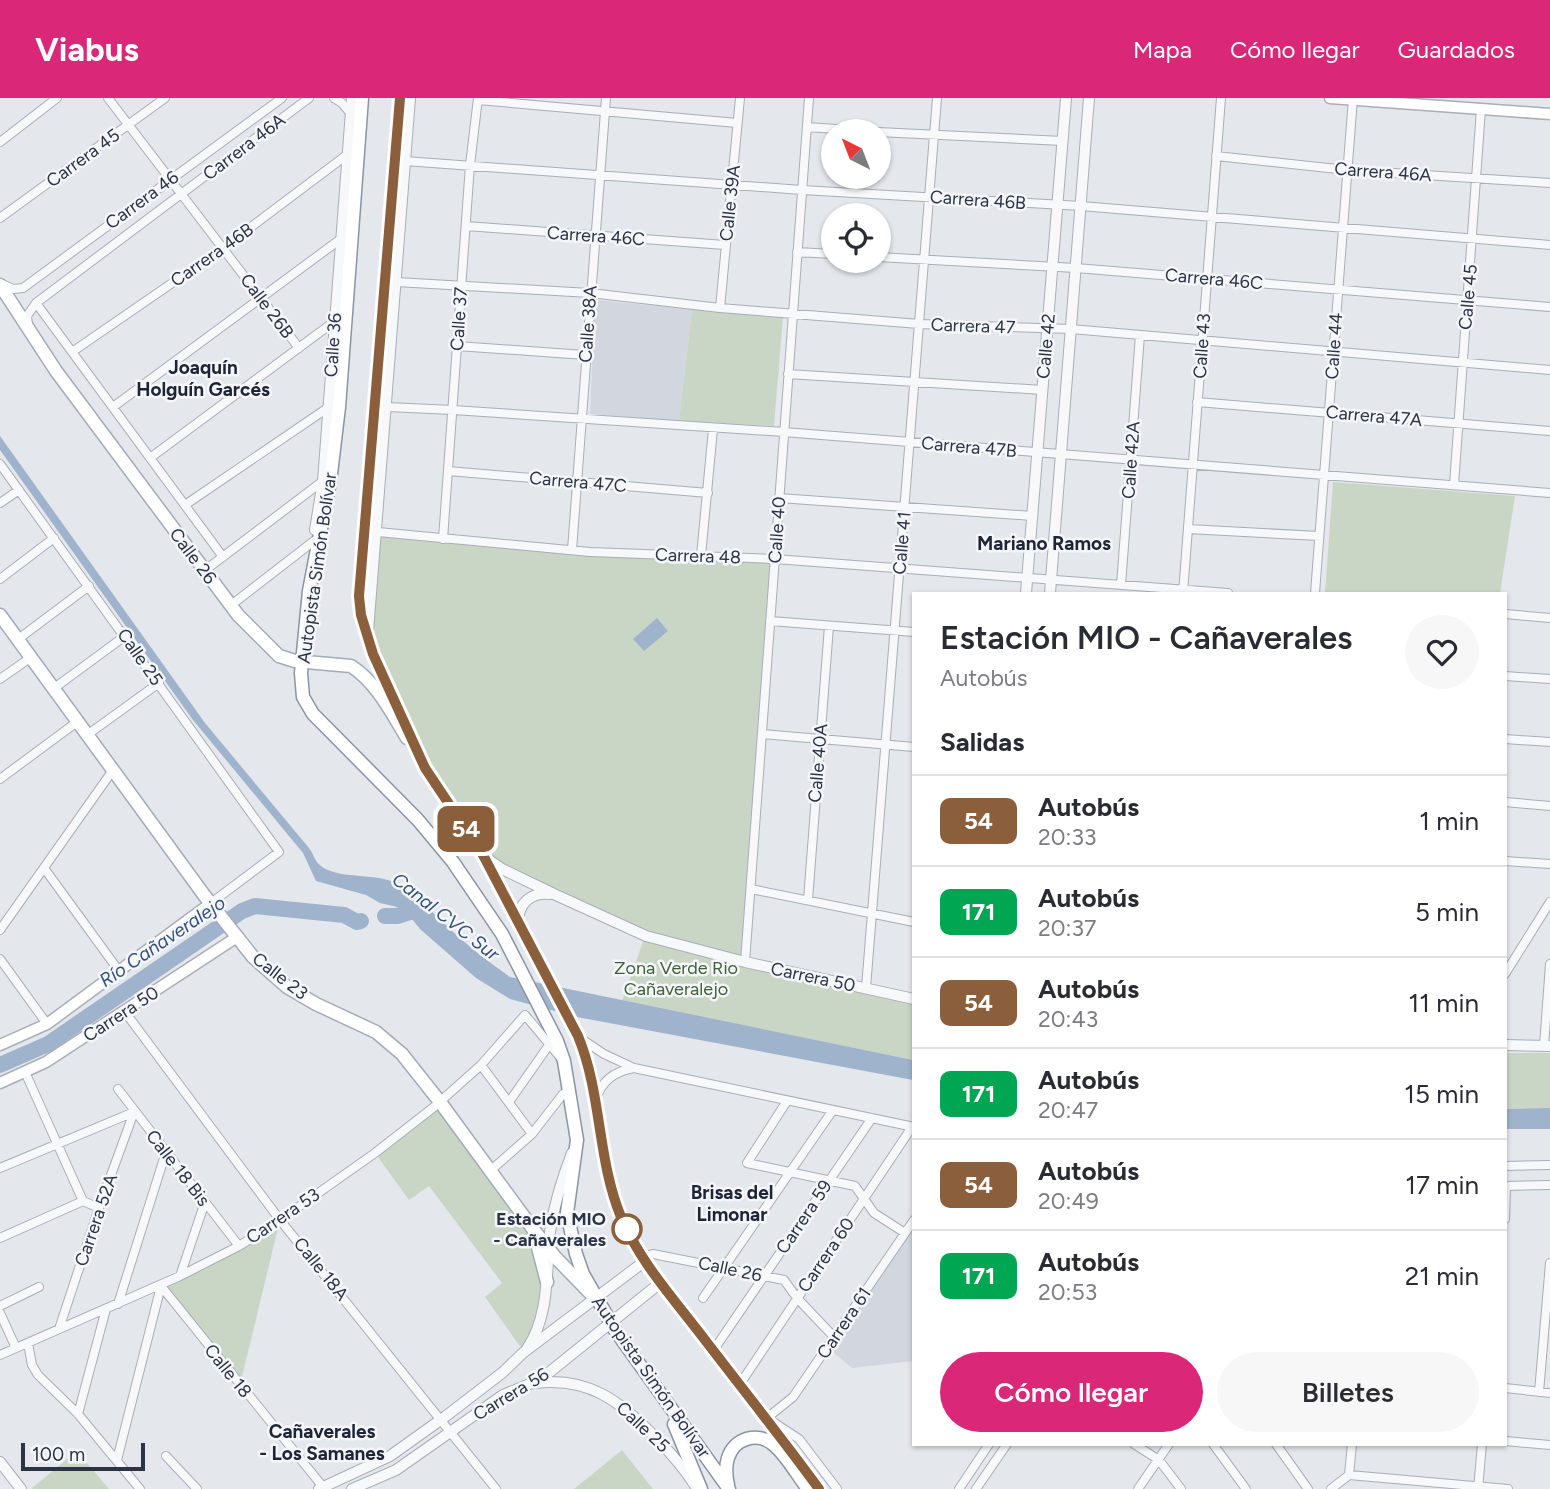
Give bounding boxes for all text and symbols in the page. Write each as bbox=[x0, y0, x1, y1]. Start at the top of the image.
text: Viabus bbox=[35, 30, 139, 69]
text: Mapa bbox=[1133, 35, 1192, 64]
text: Cómo llegar bbox=[1230, 35, 1360, 64]
text: Guardados bbox=[1398, 35, 1515, 64]
street label: Carrera 46A bbox=[198, 109, 290, 185]
north arrow bbox=[821, 119, 891, 189]
map controls bbox=[821, 119, 891, 273]
street label: Carrera 45 bbox=[42, 124, 124, 192]
street label: Carrera 46A bbox=[1334, 158, 1432, 186]
street label: Calle 39A bbox=[715, 164, 745, 242]
street label: Carrera 46 bbox=[101, 166, 183, 234]
street label: Carrera 46B bbox=[929, 186, 1027, 214]
button: locate bbox=[821, 203, 891, 273]
street label: Carrera 46B bbox=[166, 218, 258, 292]
street label: Carrera 46C bbox=[546, 222, 646, 250]
street label: Calle 45 bbox=[1454, 263, 1482, 331]
street label: Carrera 46C bbox=[1164, 264, 1264, 294]
street label: Calle 26B bbox=[235, 269, 299, 343]
street label: Calle 38A bbox=[574, 285, 602, 363]
street label: Calle 37 bbox=[446, 286, 472, 352]
street label: Calle 36 bbox=[320, 312, 346, 378]
street label: Calle 42 bbox=[1032, 312, 1060, 380]
street label: Calle 44 bbox=[1321, 312, 1347, 380]
street label: Calle 43 bbox=[1189, 313, 1215, 379]
street label: Carrera 47 bbox=[930, 314, 1016, 338]
district label: Joaquín Holguín Garcés bbox=[136, 356, 270, 401]
street label: Carrera 47A bbox=[1325, 401, 1423, 431]
street label: Calle 42A bbox=[1117, 420, 1145, 500]
street label: Carrera 47B bbox=[920, 432, 1018, 462]
street label: Carrera 47C bbox=[528, 467, 628, 497]
street label: Autopista Simón Bolívar bbox=[293, 471, 341, 665]
street label: Calle 40 bbox=[764, 496, 790, 564]
street label: Calle 41 bbox=[888, 511, 916, 575]
street label: Calle 26 bbox=[165, 524, 221, 588]
district label: Mariano Ramos bbox=[977, 532, 1111, 555]
street label: Carrera 48 bbox=[655, 544, 741, 568]
button: heart bbox=[1405, 615, 1479, 689]
text: Estación MIO - Cañaverales bbox=[940, 618, 1353, 657]
street label: Calle 25 bbox=[112, 624, 168, 690]
text: Autobús bbox=[940, 664, 1027, 692]
street label: Calle 40A bbox=[804, 723, 832, 803]
text: Salidas bbox=[940, 726, 1024, 758]
text: Autobús bbox=[1038, 791, 1139, 823]
text: 1 min bbox=[1419, 805, 1479, 837]
line badge: 54 bbox=[434, 806, 498, 852]
text: 54 bbox=[964, 806, 993, 835]
text: 54 bbox=[451, 814, 481, 843]
text: 20:33 bbox=[1038, 823, 1096, 851]
water label: Canal CVC Sur bbox=[388, 867, 504, 966]
text: Autobús bbox=[1038, 882, 1139, 914]
water label: Río Cañaveralejo bbox=[95, 891, 230, 992]
text: 5 min bbox=[1415, 896, 1479, 928]
text: 171 bbox=[962, 897, 995, 926]
text: 20:37 bbox=[1038, 914, 1096, 942]
street label: Calle 23 bbox=[248, 948, 312, 1004]
park label: Zona Verde Rio Cañaveralejo bbox=[614, 957, 738, 1000]
street label: Carrera 50 bbox=[769, 957, 857, 997]
text: Autobús bbox=[1038, 973, 1139, 1005]
street label: Carrera 50 bbox=[79, 981, 163, 1047]
text: 11 min bbox=[1408, 987, 1479, 1019]
text: 54 bbox=[964, 988, 993, 1017]
text: 20:43 bbox=[1038, 1005, 1098, 1033]
text: Autobús bbox=[1038, 1064, 1139, 1096]
text: 15 min bbox=[1404, 1078, 1479, 1110]
text: 171 bbox=[962, 1079, 995, 1108]
text: 20:47 bbox=[1038, 1096, 1098, 1124]
street label: Calle 18 Bis bbox=[141, 1125, 215, 1211]
text: Autobús bbox=[1038, 1155, 1139, 1187]
text: 17 min bbox=[1405, 1169, 1479, 1201]
text: 54 bbox=[964, 1170, 993, 1199]
street label: Carrera 52A bbox=[70, 1171, 122, 1269]
street label: Carrera 59 bbox=[771, 1176, 837, 1258]
district label: Brisas del Limonar bbox=[691, 1181, 773, 1226]
street label: Carrera 53 bbox=[242, 1183, 324, 1249]
text: 20:49 bbox=[1038, 1187, 1099, 1215]
place label: Estación MIO - Cañaverales bbox=[493, 1208, 607, 1251]
street label: Carrera 60 bbox=[793, 1213, 859, 1297]
marker: Estación MIO - Cañaverales bbox=[612, 1214, 642, 1244]
street label: Calle 18A bbox=[289, 1233, 353, 1305]
text: Autobús bbox=[1038, 1246, 1139, 1278]
street label: Calle 26 bbox=[696, 1252, 764, 1286]
text: 21 min bbox=[1405, 1260, 1479, 1292]
text: 171 bbox=[962, 1261, 995, 1290]
text: 20:53 bbox=[1038, 1278, 1097, 1306]
street label: Carrera 61 bbox=[812, 1283, 876, 1363]
street label: Autopista Simón Bolívar bbox=[587, 1292, 715, 1462]
street label: Calle 18 bbox=[200, 1340, 256, 1402]
button: Cómo llegar bbox=[940, 1352, 1203, 1432]
button: Billetes bbox=[1217, 1352, 1479, 1432]
street label: Carrera 56 bbox=[469, 1363, 553, 1425]
street label: Calle 25 bbox=[612, 1397, 674, 1457]
district label: Cañaverales - Los Samanes bbox=[259, 1420, 385, 1465]
scale bar bbox=[21, 1440, 145, 1472]
text: 100 m bbox=[32, 1443, 85, 1466]

